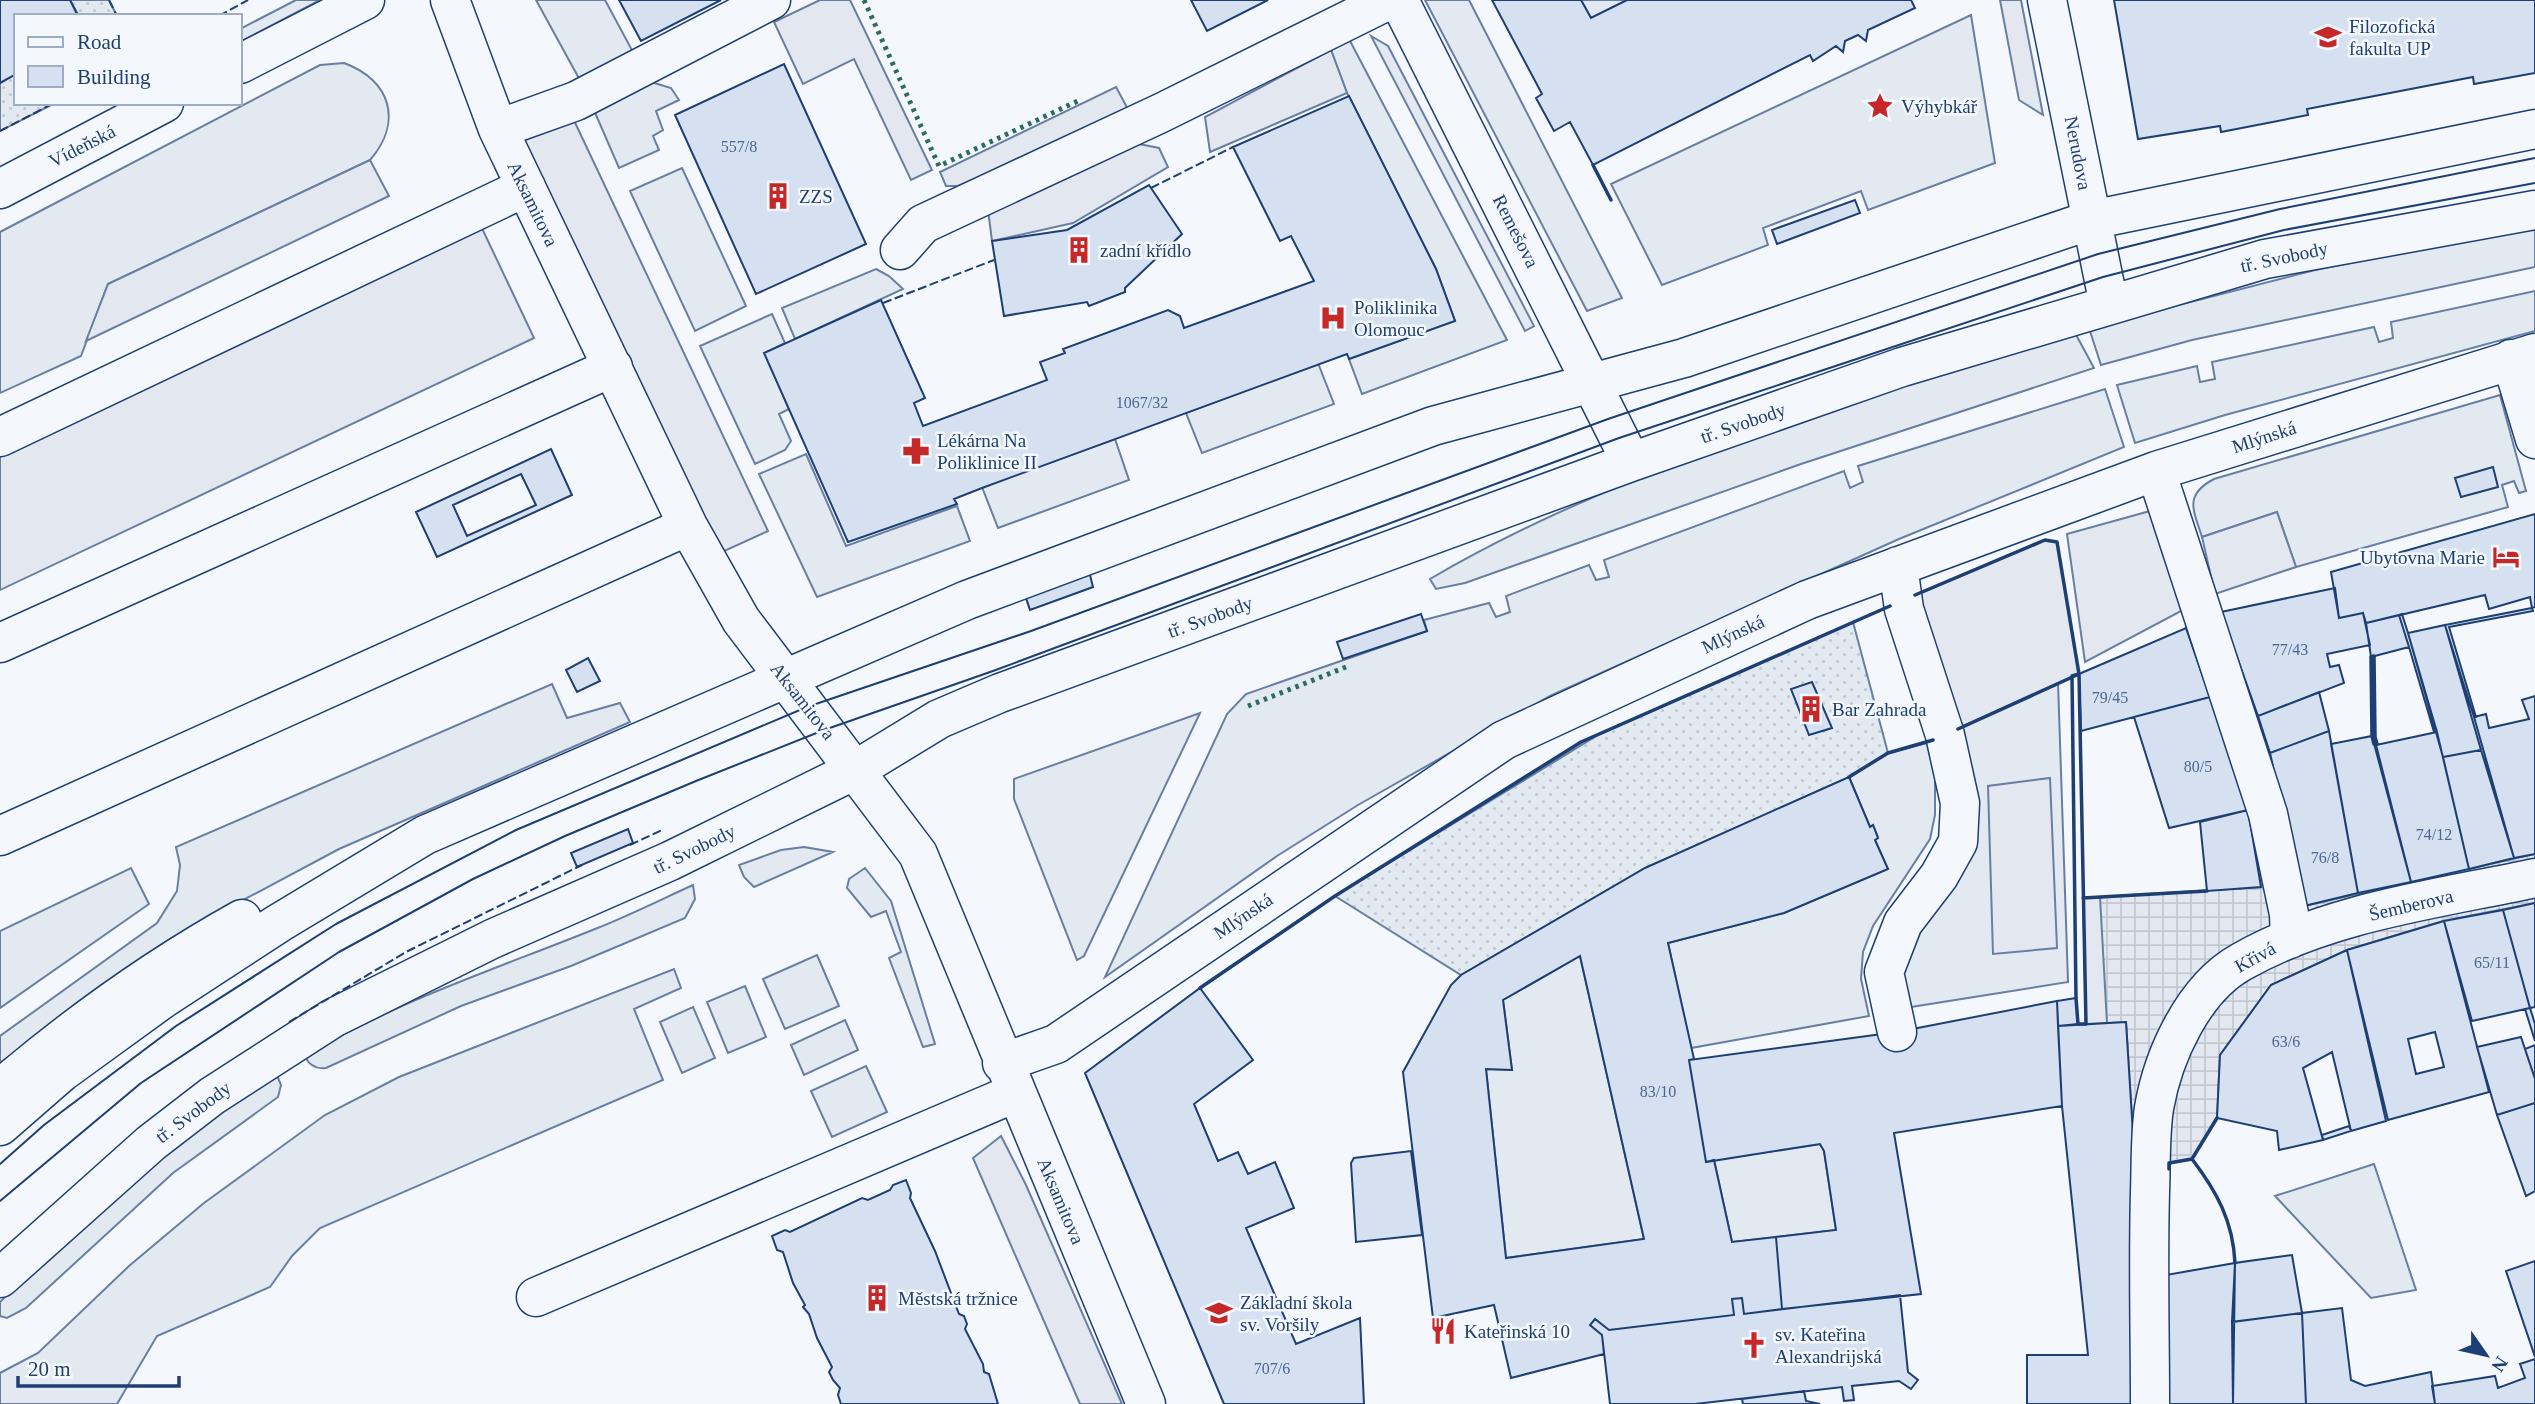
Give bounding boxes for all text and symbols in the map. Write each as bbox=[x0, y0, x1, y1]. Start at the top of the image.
legend bbox=[14, 14, 242, 105]
place label: Filozofická fakulta UP bbox=[2349, 16, 2436, 59]
school or university icon: Filozofická fakulta UP bbox=[2313, 22, 2343, 52]
text: Road bbox=[77, 30, 122, 54]
text: Building bbox=[77, 65, 151, 89]
place icon: Výhybkář bbox=[1865, 91, 1895, 121]
place label: Výhybkář bbox=[1901, 96, 1978, 117]
street label: Nerudova bbox=[2061, 114, 2096, 192]
street label: Vídeňská bbox=[45, 120, 119, 172]
house number: 557/8 bbox=[721, 138, 757, 155]
street label: Aksamitova bbox=[503, 158, 563, 250]
building icon: ZZS bbox=[763, 181, 793, 211]
place label: ZZS bbox=[799, 186, 833, 207]
street label: Remešova bbox=[1489, 191, 1544, 272]
building icon: zadní křídlo bbox=[1064, 235, 1094, 265]
street label: tř. Svobody bbox=[2238, 237, 2330, 276]
place label: zadní křídlo bbox=[1100, 240, 1191, 261]
place label: Poliklinika Olomouc bbox=[1354, 297, 1438, 340]
hospital icon: Poliklinika Olomouc bbox=[1318, 303, 1348, 333]
house number: 1067/32 bbox=[1116, 394, 1168, 411]
street label: tř. Svobody bbox=[1698, 398, 1789, 447]
street label: Mlýnská bbox=[2229, 417, 2299, 457]
place label: Lékárna Na Poliklinice II bbox=[937, 430, 1037, 473]
pharmacy icon: Lékárna Na Poliklinice II bbox=[901, 436, 931, 466]
hotel icon: Ubytovna Marie bbox=[2491, 542, 2521, 572]
place label: Ubytovna Marie bbox=[2360, 547, 2485, 568]
street label: tř. Svobody bbox=[1165, 592, 1256, 642]
street label: Mlýnská bbox=[1698, 610, 1768, 658]
house number: 77/43 bbox=[2272, 641, 2308, 658]
street label: Aksamitova bbox=[766, 658, 840, 744]
house number: 79/45 bbox=[2092, 689, 2128, 706]
building icon: Bar Zahrada bbox=[1796, 694, 1826, 724]
place label: Bar Zahrada bbox=[1832, 699, 1927, 720]
house number: 80/5 bbox=[2184, 758, 2212, 775]
street label: tř. Svobody bbox=[650, 820, 739, 878]
house number: 74/12 bbox=[2416, 826, 2452, 843]
house number: 76/8 bbox=[2311, 849, 2339, 866]
street label: Šemberova bbox=[2367, 885, 2456, 925]
street label: Mlýnská bbox=[1210, 888, 1277, 943]
street label: Křivá bbox=[2231, 937, 2280, 977]
house number: 65/11 bbox=[2474, 954, 2510, 971]
house number: 63/6 bbox=[2272, 1033, 2300, 1050]
street label: tř. Svobody bbox=[151, 1077, 235, 1147]
house number: 83/10 bbox=[1640, 1083, 1676, 1100]
street label: Aksamitova bbox=[1033, 1155, 1089, 1248]
building icon: Městská tržnice bbox=[862, 1283, 892, 1313]
place label: Městská tržnice bbox=[898, 1288, 1018, 1309]
place label: Základní škola sv. Voršily bbox=[1240, 1292, 1353, 1335]
school or university icon: Základní škola sv. Voršily bbox=[1204, 1298, 1234, 1328]
restaurant icon: Kateřinská 10 bbox=[1428, 1316, 1458, 1346]
north arrow bbox=[2451, 1320, 2521, 1390]
place label: Kateřinská 10 bbox=[1464, 1321, 1570, 1342]
place label: sv. Kateřina Alexandrijská bbox=[1775, 1324, 1882, 1367]
church icon: sv. Kateřina Alexandrijská bbox=[1739, 1330, 1769, 1360]
scale bar bbox=[18, 1344, 178, 1388]
text: N bbox=[2487, 1353, 2512, 1376]
text: 20 m bbox=[28, 1357, 71, 1381]
house number: 707/6 bbox=[1254, 1360, 1290, 1377]

